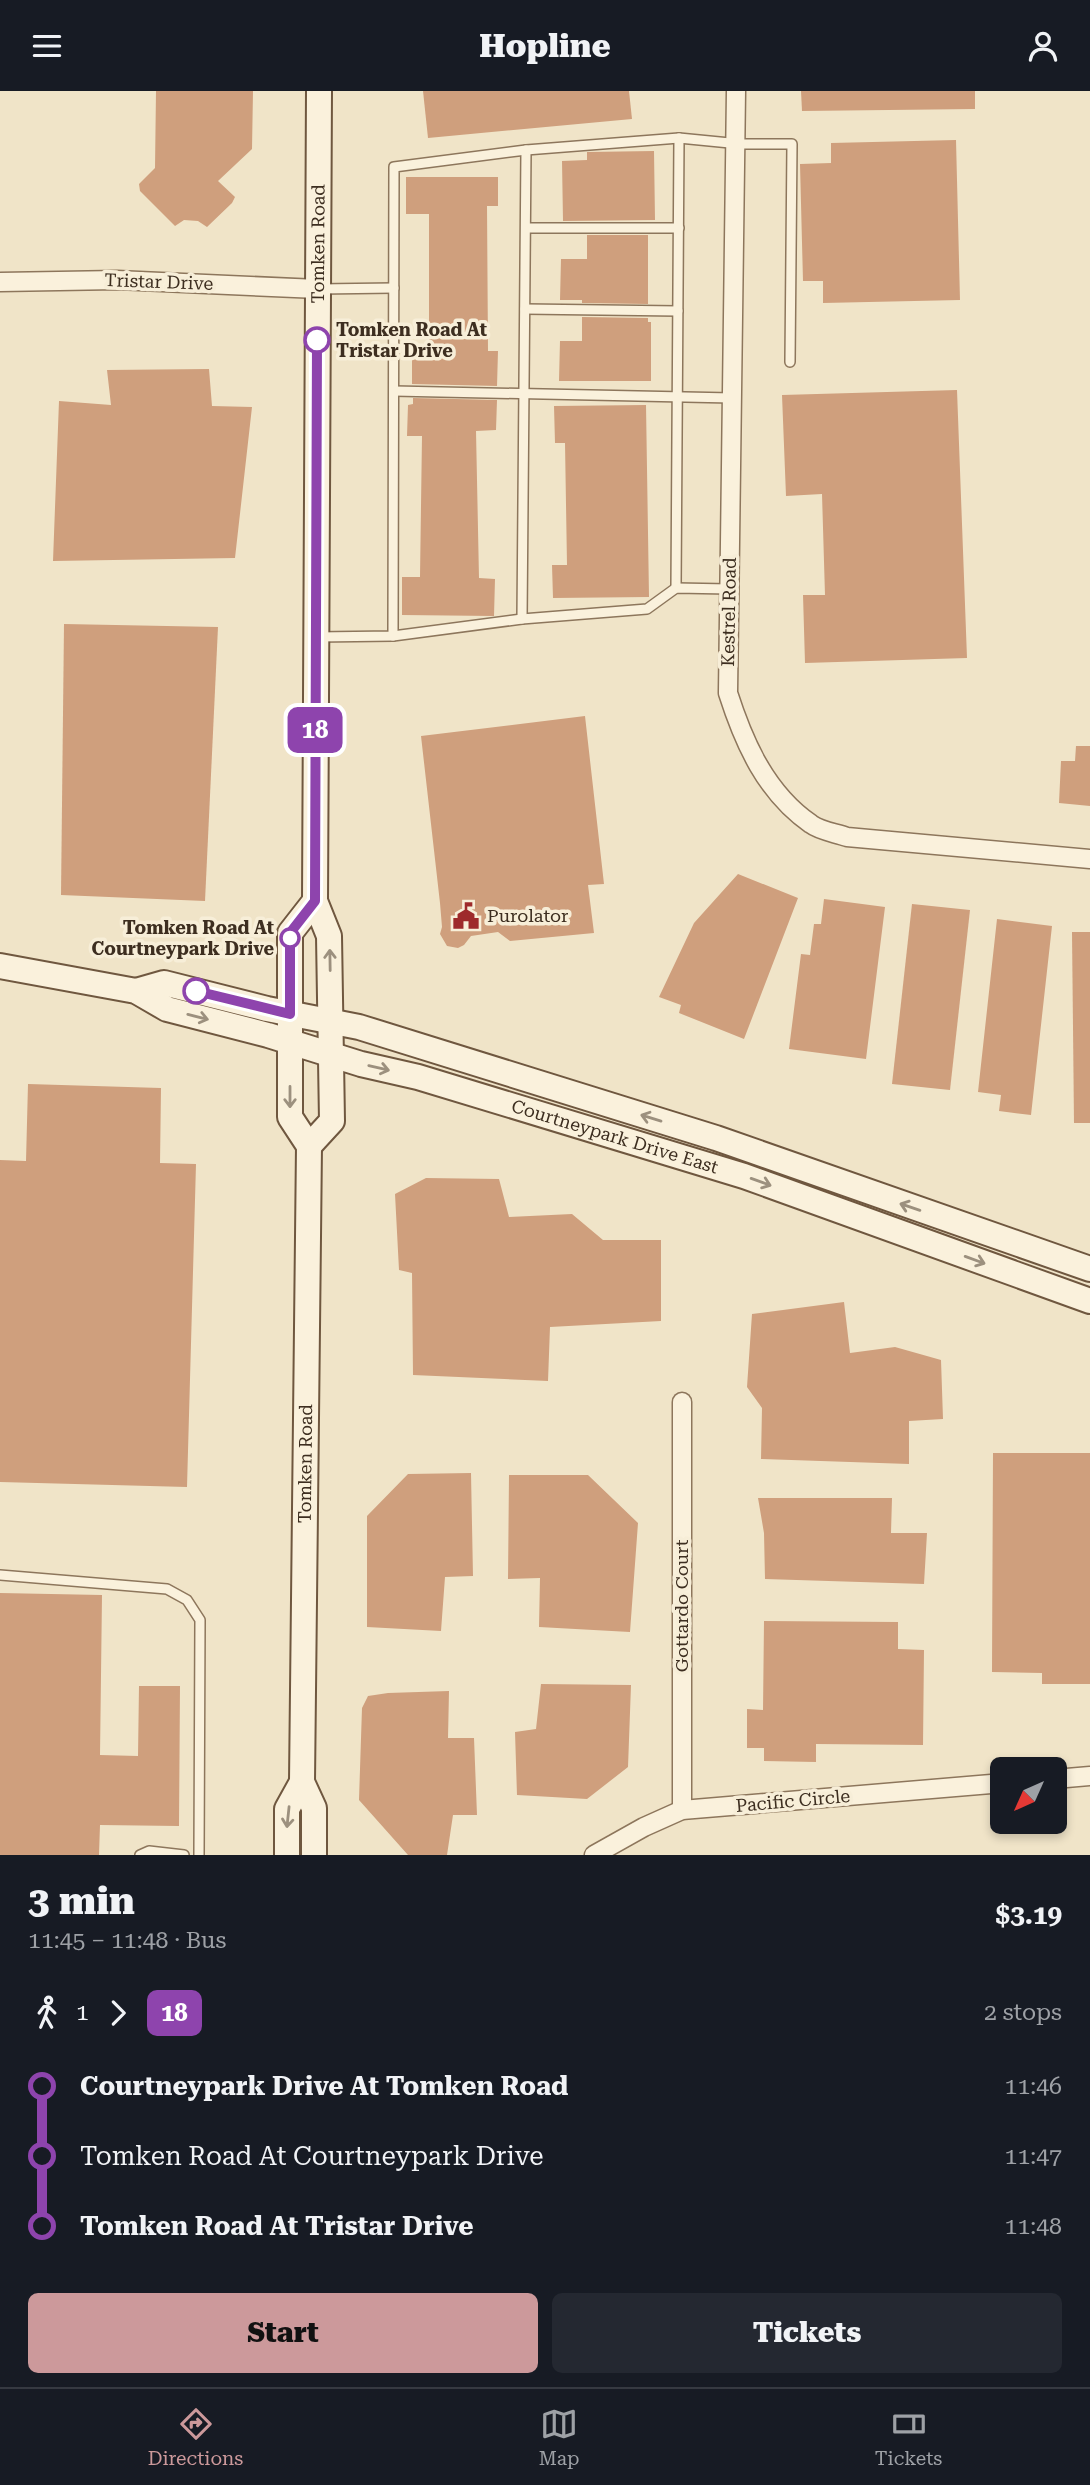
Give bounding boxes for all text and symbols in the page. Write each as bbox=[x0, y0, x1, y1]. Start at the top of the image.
icon: menu bbox=[28, 27, 66, 65]
text: Hopline bbox=[479, 27, 611, 65]
icon: person bbox=[1024, 27, 1062, 65]
street label: Tomken Road bbox=[307, 184, 329, 303]
street label: Tristar Drive bbox=[104, 269, 214, 294]
place label: Tomken Road At Tristar Drive bbox=[336, 319, 487, 361]
marker: Tomken Road At Tristar Drive bbox=[304, 327, 330, 353]
street label: Kestrel Road bbox=[717, 557, 740, 667]
line badge: 18 bbox=[284, 707, 346, 753]
text: 18 bbox=[302, 716, 328, 744]
public building icon: Purolator bbox=[451, 901, 481, 931]
place label: Purolator bbox=[487, 905, 568, 926]
place label: Tomken Road At Courtneypark Drive bbox=[92, 917, 274, 959]
marker: Tomken Road At Courtneypark Drive bbox=[280, 928, 300, 948]
one-way arrow bbox=[323, 949, 337, 972]
unlabelled marker bbox=[183, 978, 209, 1004]
one-way arrow bbox=[186, 1011, 209, 1024]
one-way arrow bbox=[367, 1062, 390, 1075]
one-way arrow bbox=[283, 1085, 297, 1108]
street label: Courtneypark Drive East bbox=[509, 1095, 721, 1178]
one-way arrow bbox=[640, 1111, 662, 1123]
one-way arrow bbox=[750, 1177, 771, 1190]
one-way arrow bbox=[899, 1200, 921, 1212]
one-way arrow bbox=[963, 1255, 985, 1267]
street label: Tomken Road bbox=[294, 1403, 316, 1523]
street label: Gottardo Court bbox=[671, 1539, 692, 1672]
north arrow bbox=[990, 1757, 1068, 1834]
map controls bbox=[990, 1757, 1067, 1834]
street label: Pacific Circle bbox=[735, 1785, 851, 1816]
one-way arrow bbox=[281, 1805, 294, 1828]
text: 3 min bbox=[28, 1879, 135, 1923]
text: $3.19 bbox=[996, 1900, 1062, 1930]
text: 11:45 – 11:48 · Bus bbox=[28, 1927, 226, 1954]
icon: walk bbox=[28, 1994, 66, 2032]
icon: forward bbox=[99, 1994, 137, 2032]
text: 1 bbox=[76, 1999, 89, 2026]
text: 18 bbox=[161, 1999, 188, 2027]
text: 2 stops bbox=[984, 1999, 1062, 2026]
text: Courtneypark Drive At Tomken Road bbox=[80, 2071, 568, 2101]
text: 11:46 bbox=[1005, 2073, 1062, 2100]
text: Tomken Road At Courtneypark Drive bbox=[80, 2141, 544, 2171]
text: 11:47 bbox=[1005, 2143, 1062, 2170]
text: Tomken Road At Tristar Drive bbox=[80, 2211, 474, 2241]
text: 11:48 bbox=[1005, 2213, 1062, 2240]
button: Start bbox=[28, 2293, 538, 2373]
button: Tickets bbox=[552, 2293, 1062, 2373]
tab: Directions bbox=[148, 2405, 243, 2470]
tab: Map bbox=[539, 2405, 579, 2470]
tab: Tickets bbox=[875, 2405, 942, 2470]

